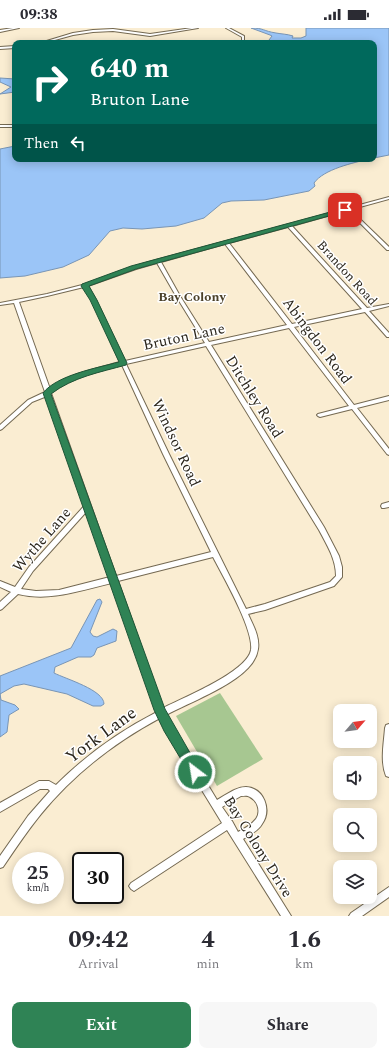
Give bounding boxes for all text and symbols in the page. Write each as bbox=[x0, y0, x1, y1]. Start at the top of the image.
text: 09:38 bbox=[20, 3, 58, 26]
text: 640 m bbox=[90, 47, 169, 90]
icon: right bbox=[24, 56, 76, 108]
text: Bruton Lane bbox=[90, 86, 190, 113]
text: Then bbox=[24, 132, 59, 155]
icon: left bbox=[67, 132, 89, 154]
pin bbox=[328, 193, 362, 227]
icon: arrive bbox=[334, 199, 356, 221]
street label: Brandon Road bbox=[312, 236, 382, 310]
district label: Bay Colony bbox=[158, 287, 226, 307]
street label: Abingdon Road bbox=[277, 293, 357, 389]
street label: Bruton Lane bbox=[141, 317, 227, 357]
street label: Ditchley Road bbox=[219, 351, 289, 443]
street label: Windsor Road bbox=[146, 395, 206, 491]
street label: Wythe Lane bbox=[7, 502, 77, 578]
street label: York Lane bbox=[60, 700, 142, 770]
north arrow bbox=[333, 704, 377, 748]
map controls bbox=[333, 704, 377, 904]
position arrow bbox=[174, 751, 216, 793]
button: sound bbox=[333, 756, 377, 800]
street label: Bay Colony Drive bbox=[218, 792, 298, 902]
button: search bbox=[333, 808, 377, 852]
speed limit sign: 30 bbox=[72, 852, 124, 904]
text: 25 bbox=[27, 858, 49, 888]
button: layers bbox=[333, 860, 377, 904]
text: km/h bbox=[27, 880, 49, 896]
text: 09:42 bbox=[68, 922, 128, 958]
text: 4 bbox=[201, 922, 215, 958]
text: 1.6 bbox=[287, 922, 321, 958]
text: Arrival bbox=[78, 954, 119, 974]
text: min bbox=[197, 954, 219, 974]
text: km bbox=[295, 954, 313, 974]
button: Exit bbox=[12, 1002, 191, 1048]
button: Share bbox=[199, 1002, 377, 1048]

